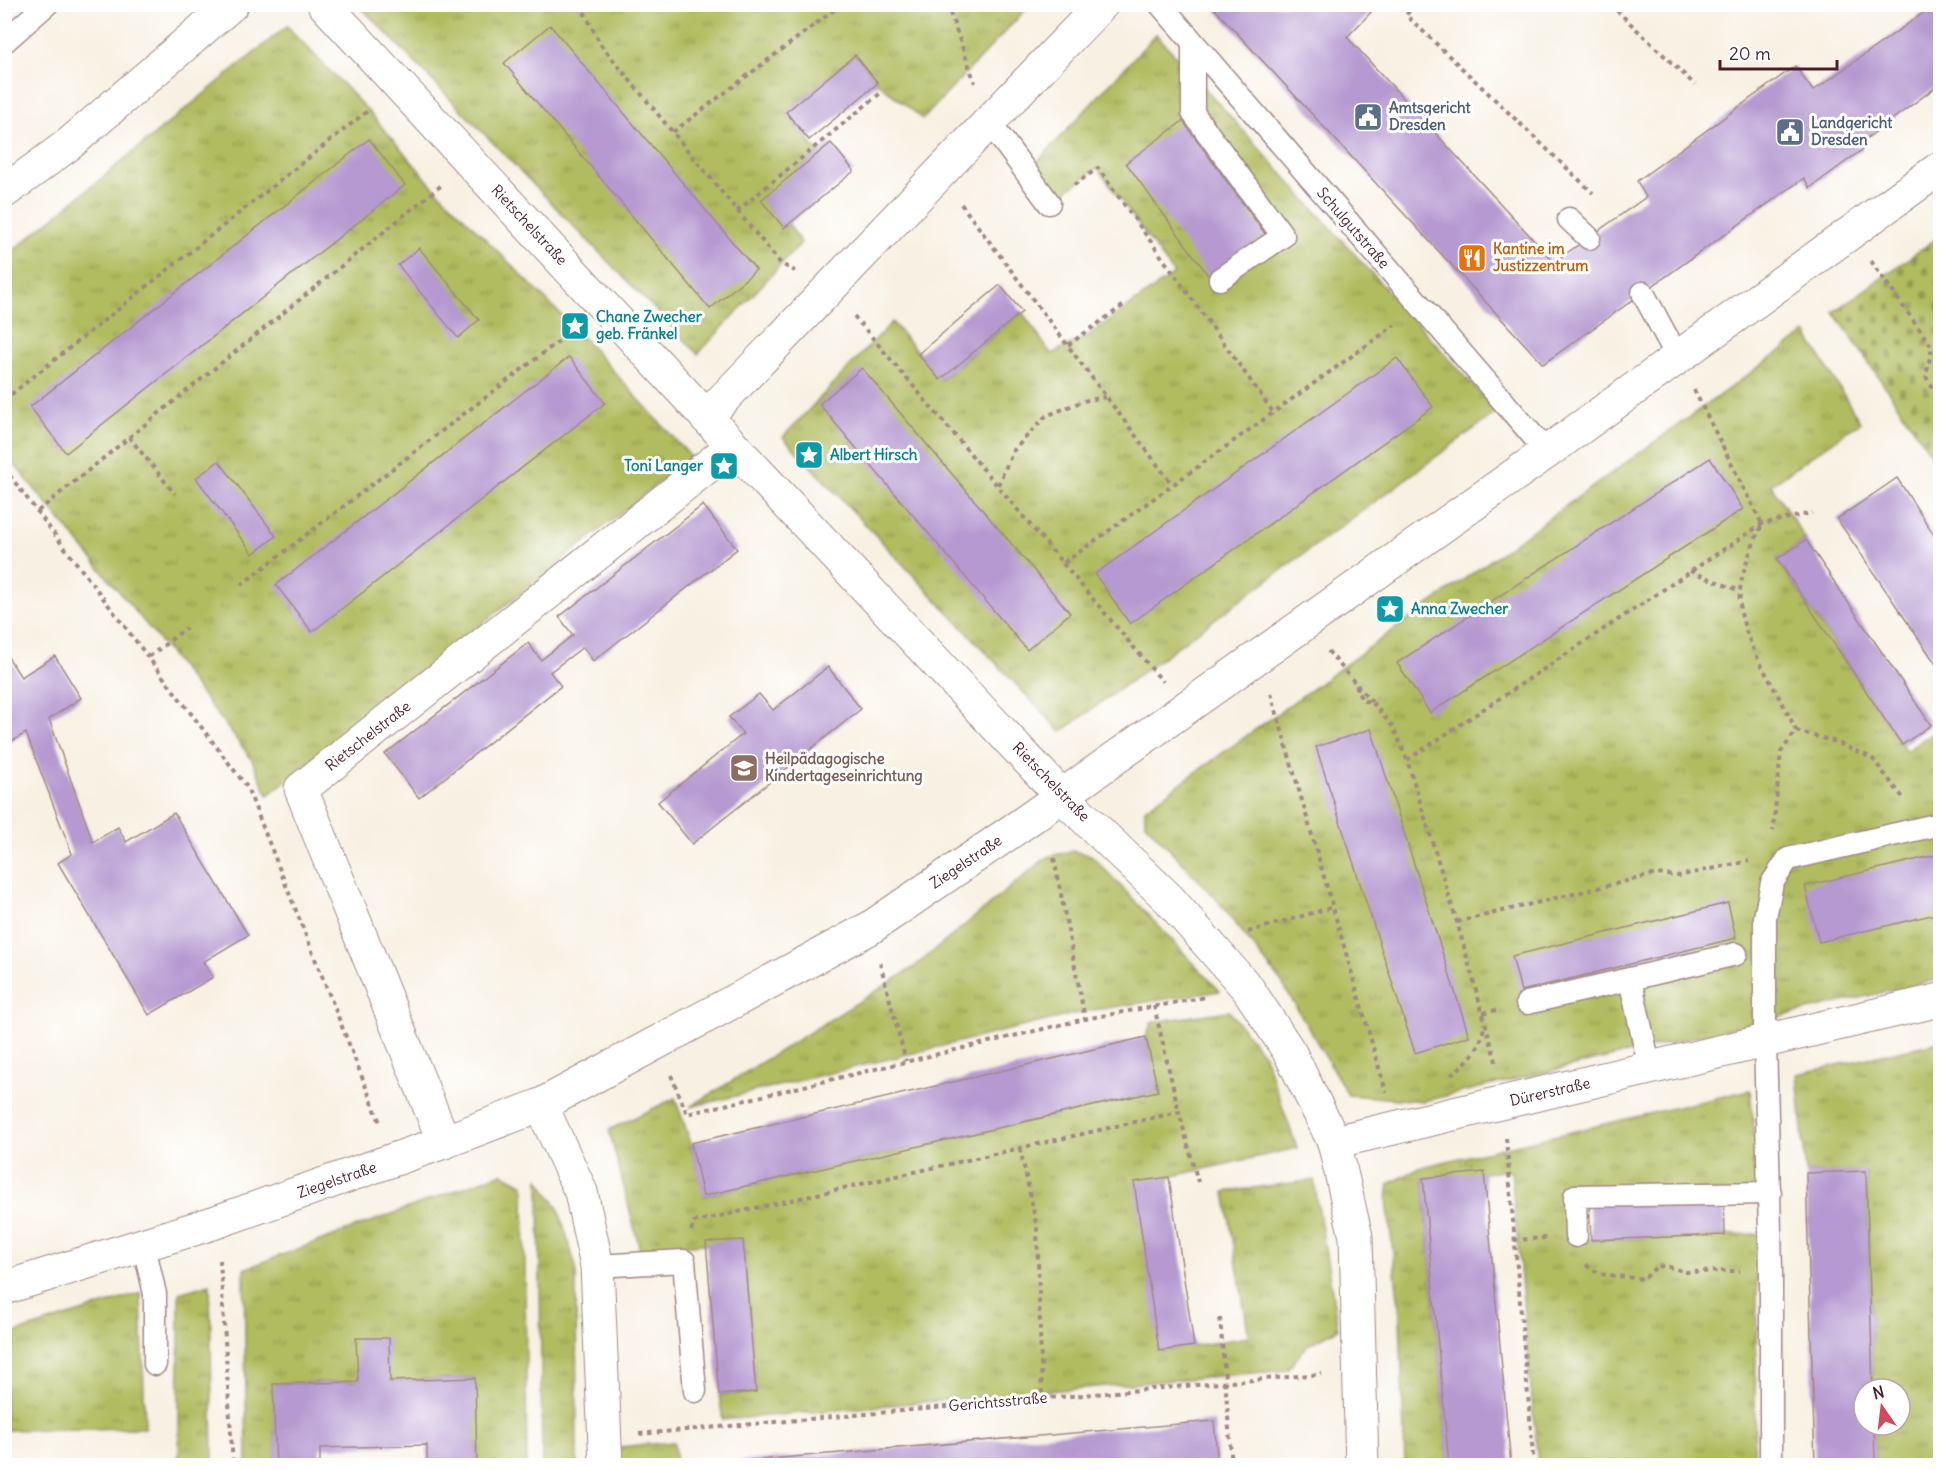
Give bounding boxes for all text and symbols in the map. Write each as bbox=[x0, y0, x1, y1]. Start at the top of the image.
scale bar bbox=[1720, 33, 1837, 71]
text: 20 m bbox=[1729, 42, 1771, 65]
place label: Amtsgericht Dresden bbox=[1389, 98, 1472, 134]
public building icon: Amtsgericht Dresden bbox=[1352, 101, 1384, 133]
place label: Landgericht Dresden bbox=[1811, 113, 1893, 149]
public building icon: Landgericht Dresden bbox=[1774, 116, 1806, 148]
street label: Rietschelstraße bbox=[487, 180, 572, 269]
street label: Schulgutstraße bbox=[1313, 183, 1394, 272]
place label: Kantine im Justizzentrum bbox=[1493, 239, 1588, 275]
restaurant icon: Kantine im Justizzentrum bbox=[1456, 242, 1488, 274]
place label: Chane Zwecher geb. Fränkel bbox=[596, 307, 703, 344]
place icon: Chane Zwecher geb. Fränkel bbox=[559, 310, 591, 342]
place icon: Albert Hirsch bbox=[793, 439, 825, 471]
place label: Albert Hirsch bbox=[830, 445, 918, 464]
place icon: Toni Langer bbox=[708, 450, 740, 482]
place label: Toni Langer bbox=[624, 456, 704, 476]
place icon: Anna Zwecher bbox=[1374, 593, 1406, 625]
place label: Anna Zwecher bbox=[1411, 599, 1509, 618]
street label: Rietschelstraße bbox=[321, 696, 414, 775]
street label: Rietschelstraße bbox=[1009, 738, 1094, 825]
place label: Heilpädagogische Kindertageseinrichtung bbox=[765, 749, 923, 786]
school or university icon: Heilpädagogische Kindertageseinrichtung bbox=[728, 752, 760, 784]
street label: Ziegelstraße bbox=[926, 831, 1005, 893]
street label: Dürerstraße bbox=[1508, 1073, 1592, 1110]
street label: Ziegelstraße bbox=[295, 1157, 379, 1202]
north arrow bbox=[1852, 1377, 1912, 1437]
text: N bbox=[1871, 1381, 1886, 1403]
street label: Gerichtsstraße bbox=[948, 1388, 1048, 1415]

